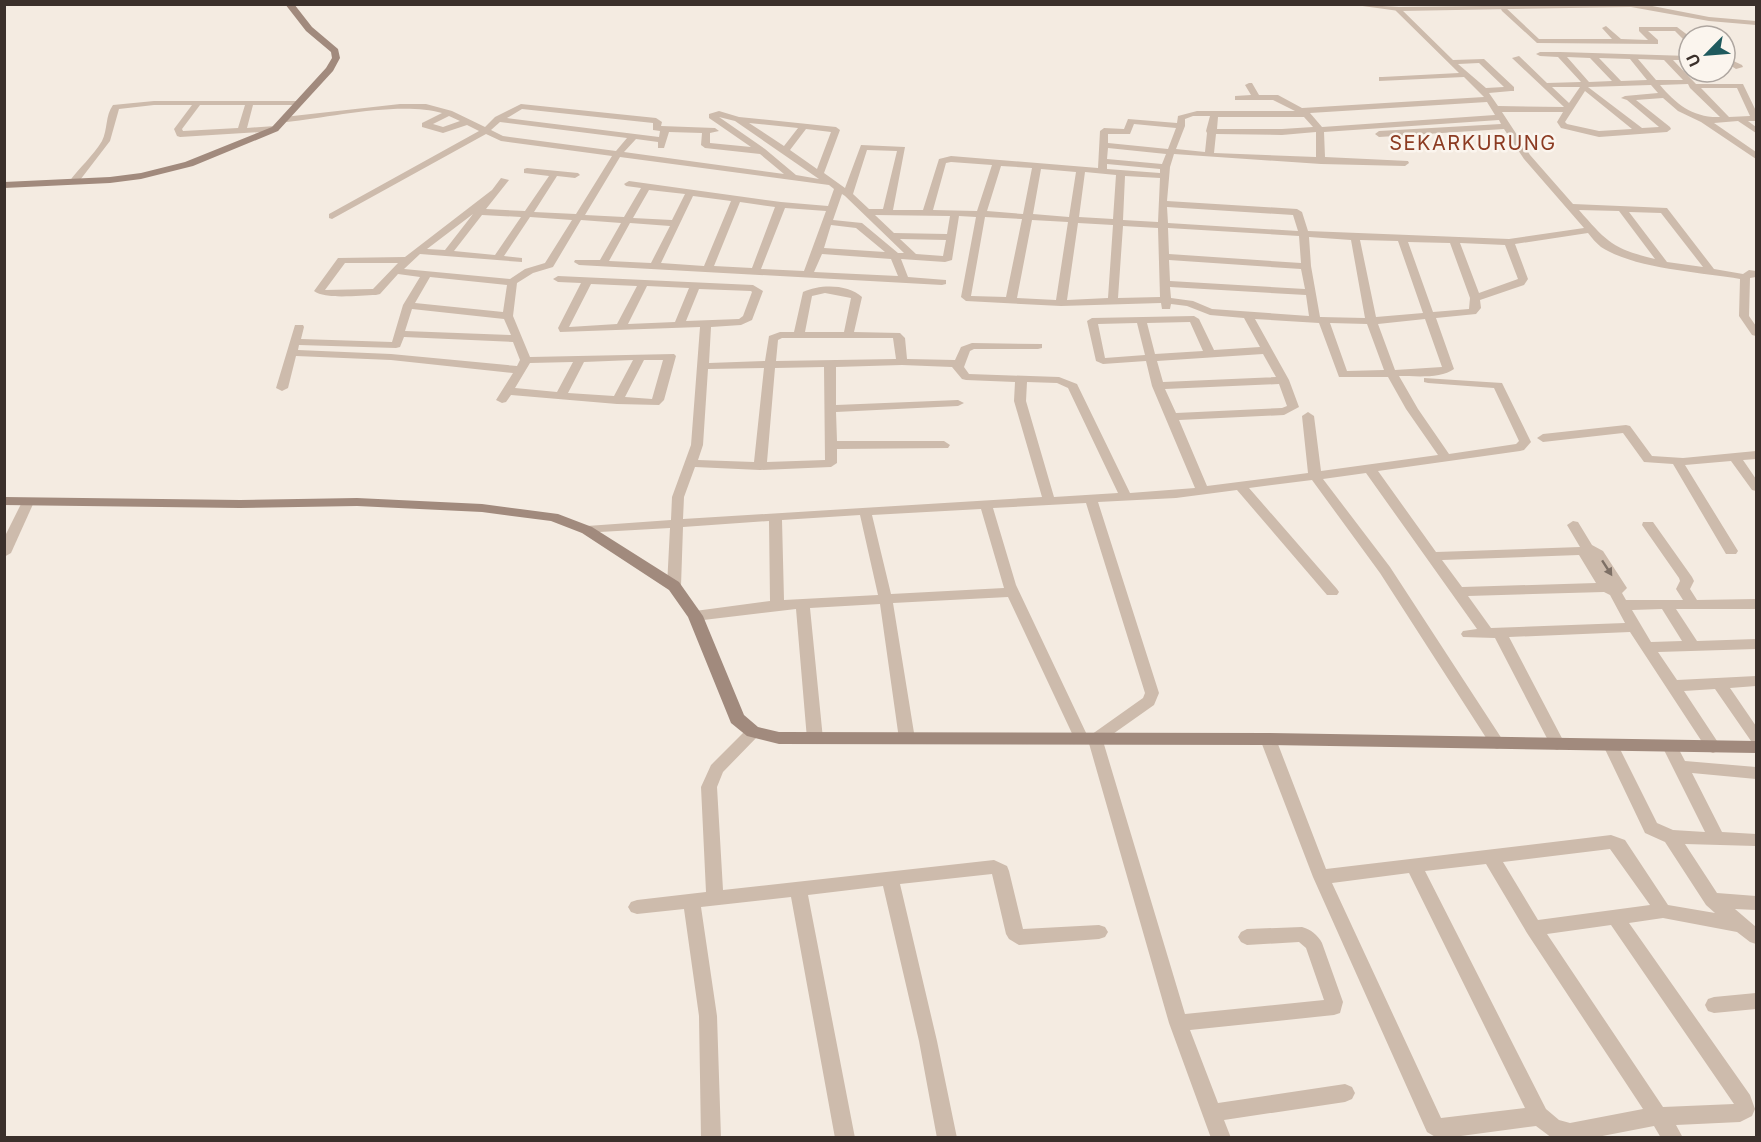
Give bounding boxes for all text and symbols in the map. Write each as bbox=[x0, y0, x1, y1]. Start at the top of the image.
north arrow bbox=[1677, 24, 1737, 84]
text: U bbox=[1682, 51, 1705, 70]
district label: SEKARKURUNG bbox=[1389, 131, 1557, 155]
one-way arrow bbox=[1602, 560, 1613, 576]

